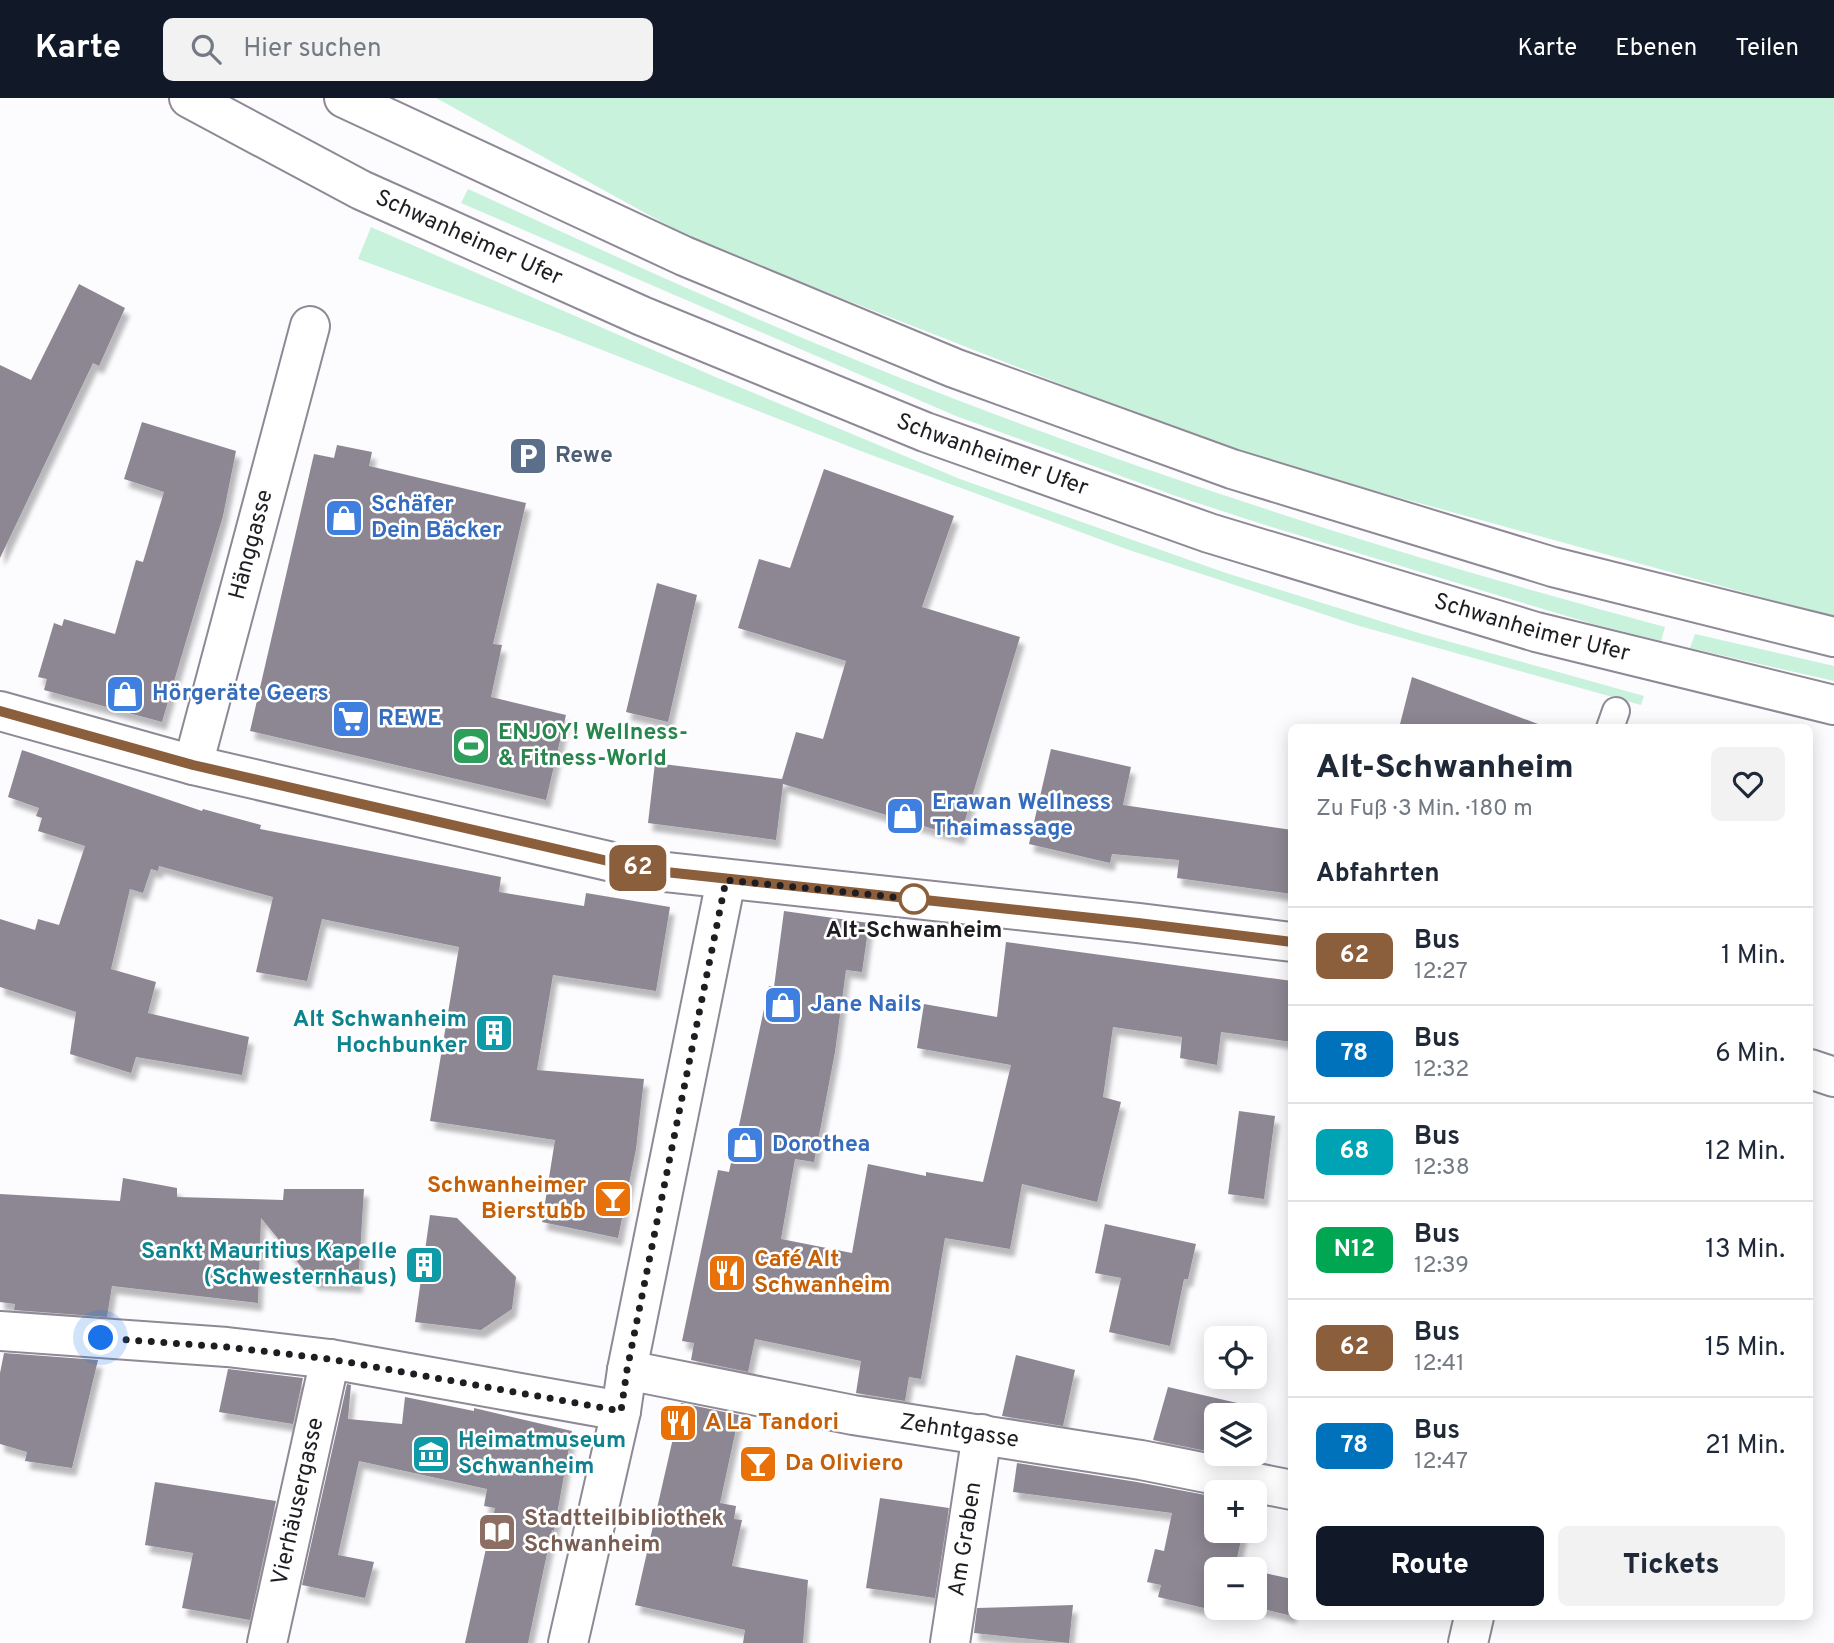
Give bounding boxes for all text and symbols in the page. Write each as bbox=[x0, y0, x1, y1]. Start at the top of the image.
search box bbox=[163, 18, 653, 81]
text: Karte bbox=[35, 28, 121, 70]
icon: search bbox=[187, 30, 225, 68]
text: Hier suchen bbox=[243, 33, 382, 66]
text: Karte bbox=[1517, 34, 1577, 64]
text: Ebenen bbox=[1615, 34, 1697, 64]
text: Teilen bbox=[1735, 34, 1799, 64]
street label: Schwanheimer Ufer bbox=[371, 184, 567, 293]
street label: Schwanheimer Ufer bbox=[892, 407, 1092, 503]
parking icon: Rewe bbox=[507, 435, 549, 477]
place label: Rewe bbox=[555, 442, 613, 471]
street label: Hänggasse bbox=[223, 487, 280, 603]
place label: Schäfer Dein Bäcker bbox=[371, 491, 502, 546]
shop icon: Schäfer Dein Bäcker bbox=[323, 497, 365, 539]
street label: Schwanheimer Ufer bbox=[1430, 587, 1633, 669]
shop icon: Hörgeräte Geers bbox=[104, 673, 146, 715]
place label: Hörgeräte Geers bbox=[152, 680, 329, 709]
supermarket icon: REWE bbox=[330, 698, 372, 740]
place label: REWE bbox=[378, 705, 442, 734]
place label: ENJOY! Wellness- & Fitness-World bbox=[498, 719, 688, 774]
sports icon: ENJOY! Wellness- & Fitness-World bbox=[450, 725, 492, 767]
button: heart bbox=[1711, 747, 1785, 821]
text: Alt-Schwanheim bbox=[1316, 748, 1574, 790]
place label: Erawan Wellness Thaimassage bbox=[932, 789, 1111, 844]
shop icon: Erawan Wellness Thaimassage bbox=[884, 795, 926, 837]
text: Zu Fuß · 3 Min. · 180 m bbox=[1316, 795, 1533, 824]
line badge: 62 bbox=[606, 845, 670, 891]
text: 62 bbox=[623, 853, 653, 883]
text: Abfahrten bbox=[1316, 858, 1440, 891]
marker: Alt-Schwanheim bbox=[899, 884, 929, 914]
place label: Alt-Schwanheim bbox=[826, 917, 1002, 946]
text: Bus bbox=[1414, 925, 1460, 958]
text: 1 Min. bbox=[1721, 940, 1785, 973]
text: 62 bbox=[1340, 941, 1369, 971]
text: 12:27 bbox=[1414, 958, 1468, 987]
shop icon: Jane Nails bbox=[762, 984, 804, 1026]
place label: Jane Nails bbox=[810, 991, 922, 1020]
place label: Alt Schwanheim Hochbunker bbox=[293, 1006, 467, 1061]
building icon: Alt Schwanheim Hochbunker bbox=[473, 1012, 515, 1054]
text: Bus bbox=[1414, 1023, 1460, 1056]
text: 6 Min. bbox=[1715, 1038, 1785, 1071]
text: 78 bbox=[1341, 1039, 1368, 1069]
text: 12:32 bbox=[1414, 1056, 1469, 1085]
text: Bus bbox=[1414, 1121, 1460, 1154]
shop icon: Dorothea bbox=[724, 1124, 766, 1166]
place label: Dorothea bbox=[772, 1131, 870, 1160]
text: 12 Min. bbox=[1705, 1136, 1785, 1169]
text: 68 bbox=[1340, 1137, 1369, 1167]
text: 12:38 bbox=[1414, 1154, 1470, 1183]
place label: Schwanheimer Bierstubb bbox=[427, 1172, 586, 1227]
bar icon: Schwanheimer Bierstubb bbox=[592, 1178, 634, 1220]
text: Bus bbox=[1414, 1219, 1460, 1252]
text: 13 Min. bbox=[1705, 1234, 1785, 1267]
text: N12 bbox=[1334, 1235, 1375, 1265]
place label: Sankt Mauritius Kapelle (Schwesternhaus) bbox=[141, 1238, 397, 1293]
building icon: Sankt Mauritius Kapelle (Schwesternhaus) bbox=[403, 1244, 445, 1286]
place label: Café Alt Schwanheim bbox=[754, 1246, 890, 1301]
restaurant icon: Café Alt Schwanheim bbox=[706, 1252, 748, 1294]
text: 12:39 bbox=[1414, 1252, 1469, 1281]
text: Bus bbox=[1414, 1317, 1460, 1350]
your location bbox=[83, 1320, 118, 1355]
map controls bbox=[1204, 1326, 1267, 1620]
button: locate bbox=[1204, 1326, 1267, 1389]
text: 15 Min. bbox=[1705, 1332, 1785, 1365]
text: 62 bbox=[1340, 1333, 1369, 1363]
text: 12:41 bbox=[1414, 1350, 1465, 1379]
restaurant icon: A La Tandori bbox=[657, 1402, 699, 1444]
button: layers bbox=[1204, 1403, 1267, 1466]
street label: Zehntgasse bbox=[898, 1408, 1021, 1455]
place label: A La Tandori bbox=[705, 1409, 839, 1438]
street label: Vierhäusergasse bbox=[266, 1415, 331, 1588]
text: Bus bbox=[1414, 1415, 1460, 1448]
place label: Heimatmuseum Schwanheim bbox=[458, 1427, 626, 1482]
text: 21 Min. bbox=[1705, 1430, 1785, 1463]
text: 78 bbox=[1341, 1431, 1368, 1461]
museum icon: Heimatmuseum Schwanheim bbox=[410, 1433, 452, 1475]
bar icon: Da Oliviero bbox=[737, 1443, 779, 1485]
text: 12:47 bbox=[1414, 1448, 1468, 1477]
place label: Da Oliviero bbox=[785, 1450, 904, 1479]
street label: Am Graben bbox=[943, 1480, 989, 1599]
button: + bbox=[1204, 1480, 1267, 1543]
place label: Stadtteilbibliothek Schwanheim bbox=[524, 1505, 724, 1560]
library icon: Stadtteilbibliothek Schwanheim bbox=[476, 1511, 518, 1553]
button: Route bbox=[1316, 1526, 1544, 1606]
button: Tickets bbox=[1558, 1526, 1785, 1606]
button: − bbox=[1204, 1557, 1267, 1620]

